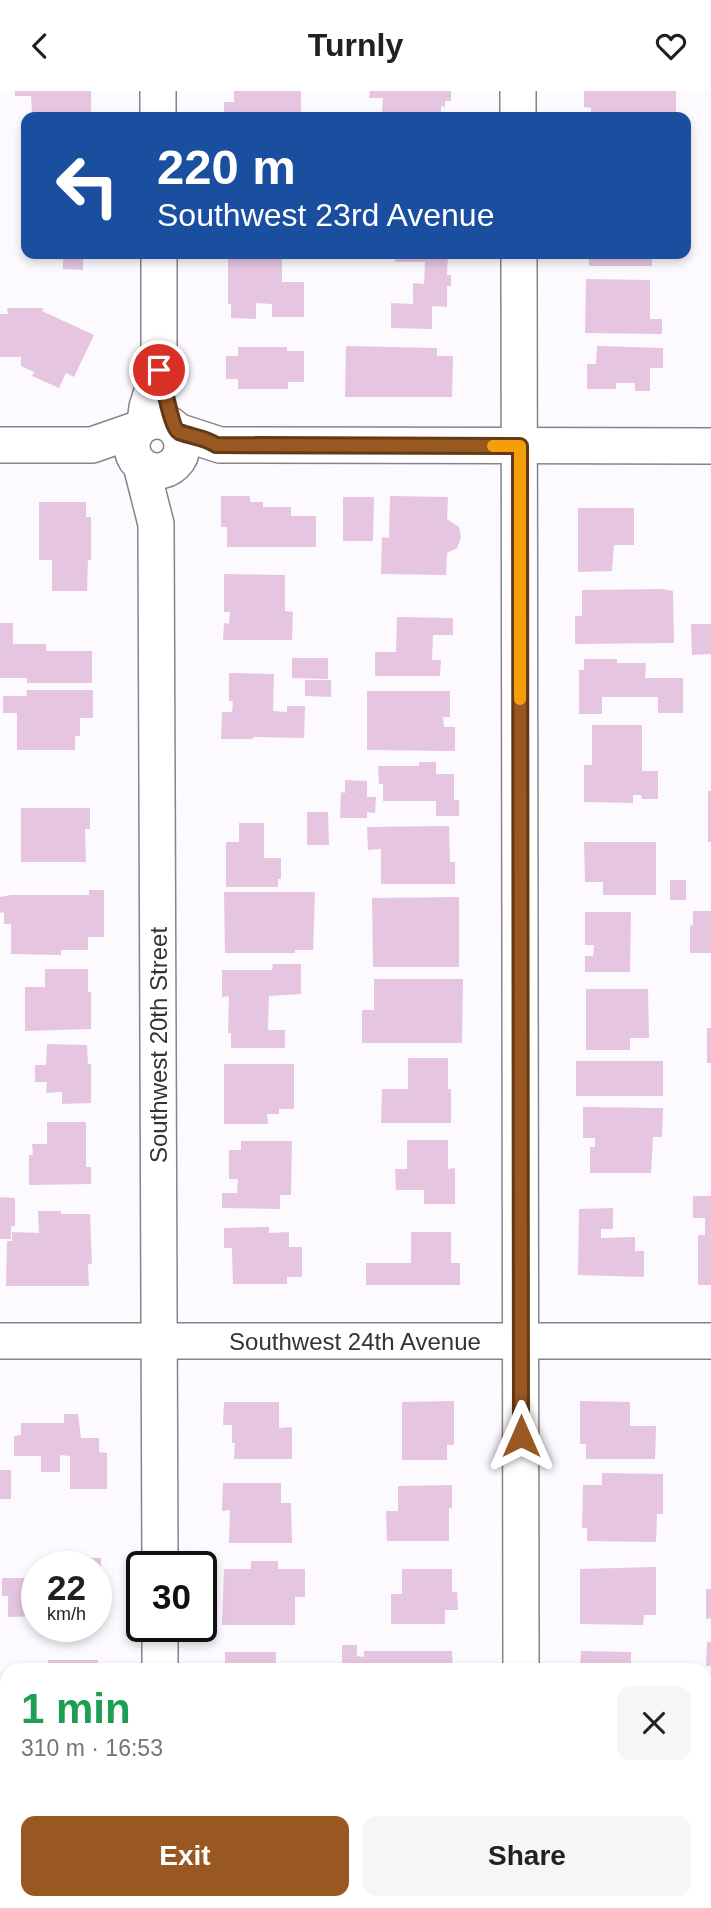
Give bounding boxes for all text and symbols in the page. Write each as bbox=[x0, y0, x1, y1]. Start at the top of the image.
icon: back bbox=[21, 27, 59, 65]
text: Turnly bbox=[308, 27, 403, 63]
icon: heart bbox=[652, 27, 690, 65]
icon: left bbox=[42, 140, 133, 231]
text: 220 m bbox=[157, 140, 296, 194]
text: Southwest 23rd Avenue bbox=[157, 197, 494, 233]
pin bbox=[129, 340, 189, 400]
icon: arrive bbox=[140, 351, 178, 389]
street label: Southwest 20th Street bbox=[145, 927, 172, 1163]
street label: Southwest 24th Avenue bbox=[229, 1328, 481, 1355]
position arrow bbox=[484, 1399, 558, 1473]
speed limit sign: 30 bbox=[126, 1551, 217, 1642]
text: 22 bbox=[47, 1568, 86, 1607]
text: km/h bbox=[47, 1604, 86, 1624]
text: 1 min bbox=[21, 1685, 131, 1732]
button: close bbox=[617, 1686, 691, 1760]
text: 310 m · 16:53 bbox=[21, 1735, 163, 1761]
button: Exit bbox=[21, 1816, 349, 1896]
button: Share bbox=[363, 1816, 691, 1896]

